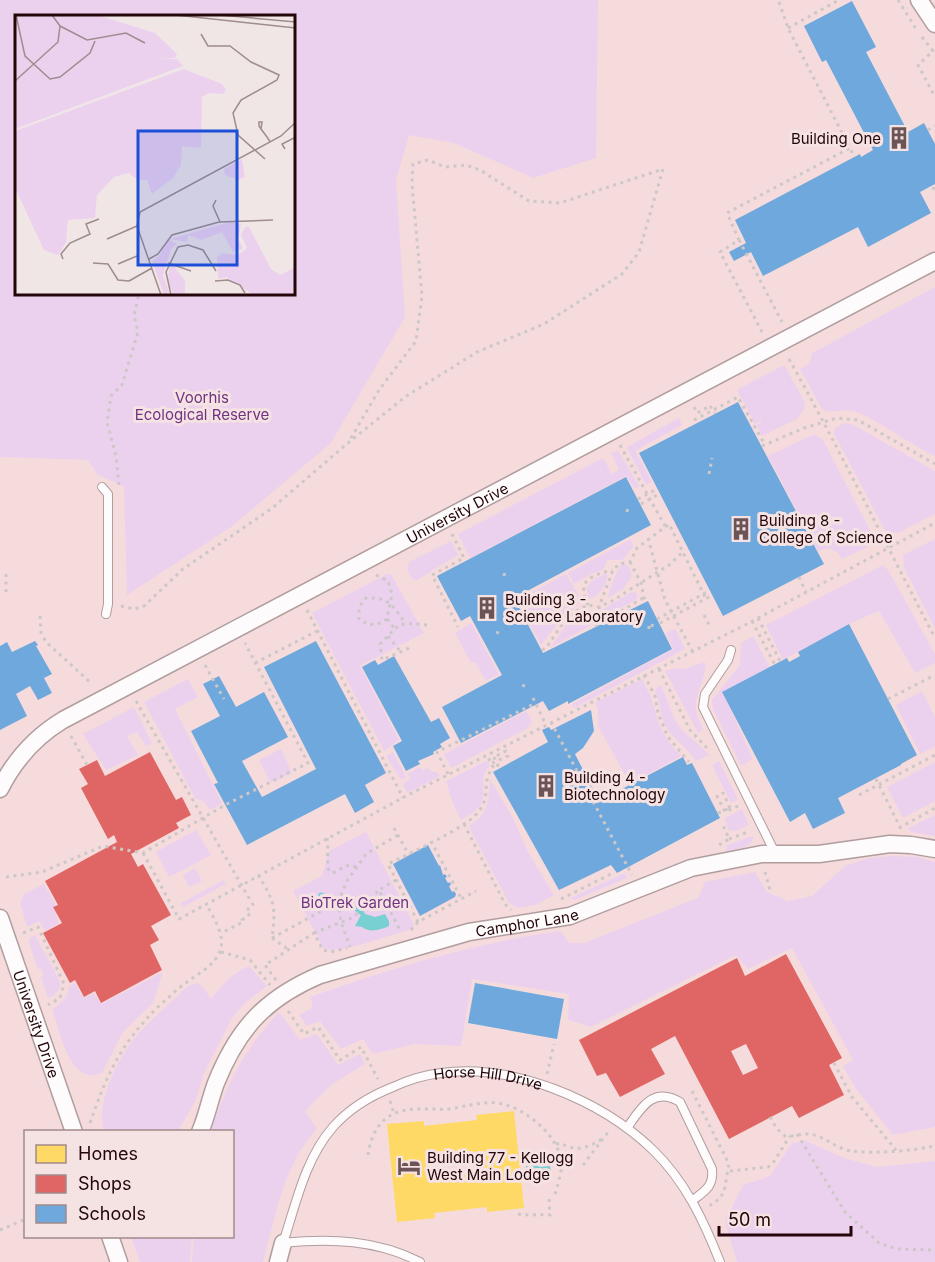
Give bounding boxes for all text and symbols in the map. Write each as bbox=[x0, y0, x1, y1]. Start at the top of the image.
inset map bbox=[15, 15, 296, 296]
building icon: Building One bbox=[886, 125, 912, 151]
place label: Building One bbox=[791, 129, 881, 148]
park label: Voorhis Ecological Reserve bbox=[135, 388, 269, 424]
street label: University Drive bbox=[403, 478, 511, 547]
place label: Building 8 - College of Science bbox=[759, 511, 893, 547]
building icon: Building 8 - College of Science bbox=[728, 516, 754, 542]
place label: Building 3 - Science Laboratory bbox=[505, 590, 644, 626]
building icon: Building 3 - Science Laboratory bbox=[474, 595, 500, 621]
place label: Building 4 - Biotechnology bbox=[564, 768, 666, 804]
building icon: Building 4 - Biotechnology bbox=[533, 773, 559, 799]
park label: BioTrek Garden bbox=[301, 893, 409, 912]
street label: Camphor Lane bbox=[474, 904, 581, 940]
street label: University Drive bbox=[9, 967, 64, 1080]
street label: Horse Hill Drive bbox=[432, 1062, 545, 1094]
legend bbox=[24, 1130, 234, 1238]
text: Homes bbox=[78, 1143, 138, 1164]
place label: Building 77 - Kellogg West Main Lodge bbox=[427, 1148, 574, 1184]
hotel icon: Building 77 - Kellogg West Main Lodge bbox=[396, 1153, 422, 1179]
text: Shops bbox=[78, 1173, 132, 1194]
scale bar bbox=[719, 1199, 851, 1237]
text: Schools bbox=[78, 1203, 146, 1224]
text: 50 m bbox=[728, 1209, 771, 1230]

